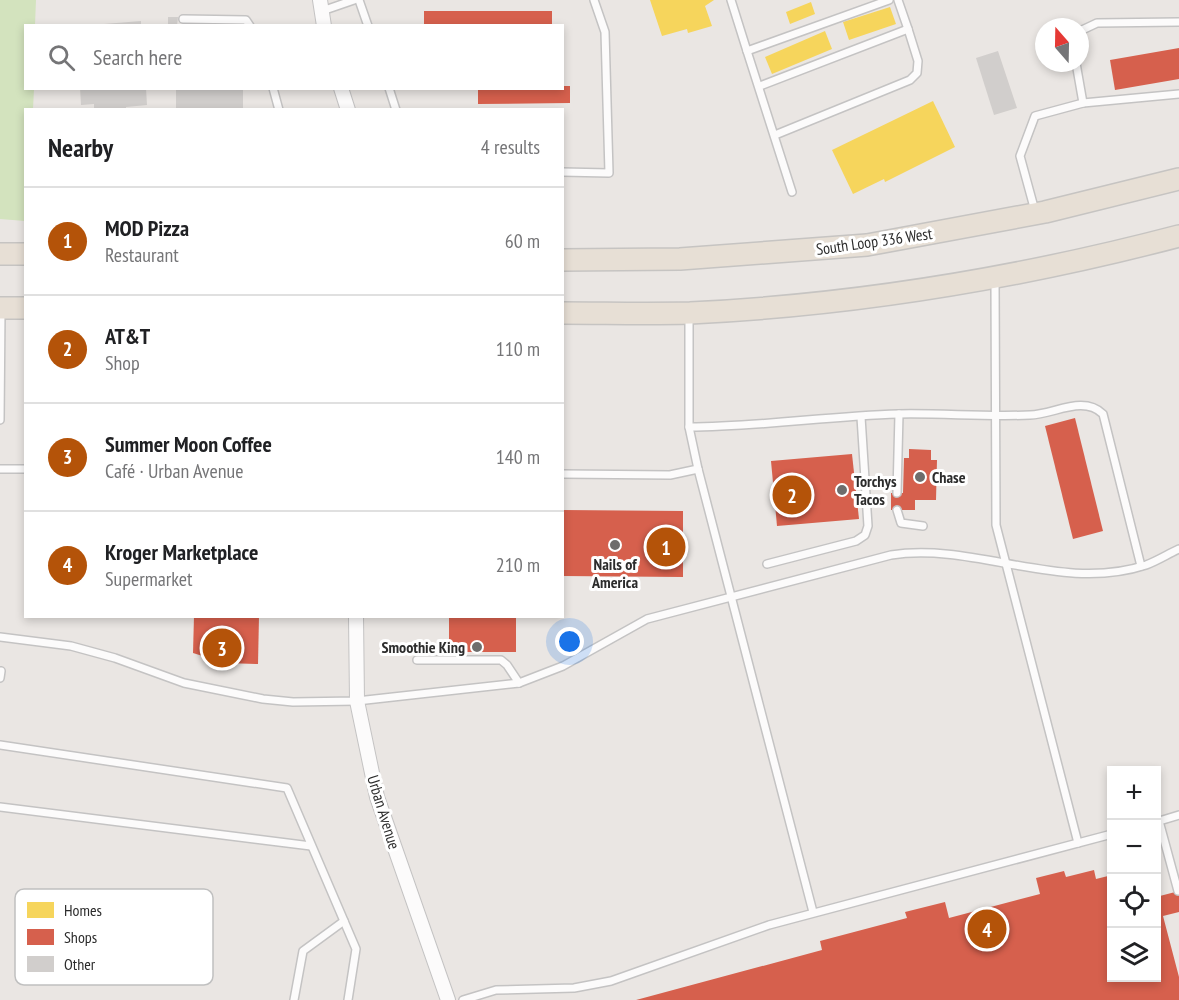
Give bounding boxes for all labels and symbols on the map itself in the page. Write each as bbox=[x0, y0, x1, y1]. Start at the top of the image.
north arrow bbox=[1035, 18, 1089, 72]
street label: South Loop 336 West bbox=[815, 223, 934, 259]
place label: Chase bbox=[932, 467, 966, 487]
marker: Chase bbox=[913, 470, 927, 484]
place label: Torchys Tacos bbox=[854, 471, 897, 509]
pin: 2 bbox=[772, 472, 812, 518]
marker: Torchys Tacos bbox=[835, 483, 849, 497]
pin: 1 bbox=[646, 524, 686, 570]
marker: Nails of America bbox=[608, 538, 622, 552]
place label: Nails of America bbox=[591, 554, 638, 592]
pin: 3 bbox=[202, 626, 242, 670]
your location bbox=[555, 627, 584, 656]
place label: Smoothie King bbox=[381, 637, 465, 657]
marker: Smoothie King bbox=[470, 640, 484, 654]
street label: Urban Avenue bbox=[363, 772, 405, 852]
legend bbox=[15, 889, 213, 985]
text: Homes bbox=[64, 900, 102, 920]
pin: 4 bbox=[968, 906, 1006, 952]
text: Shops bbox=[64, 927, 97, 947]
text: Other bbox=[64, 954, 96, 974]

